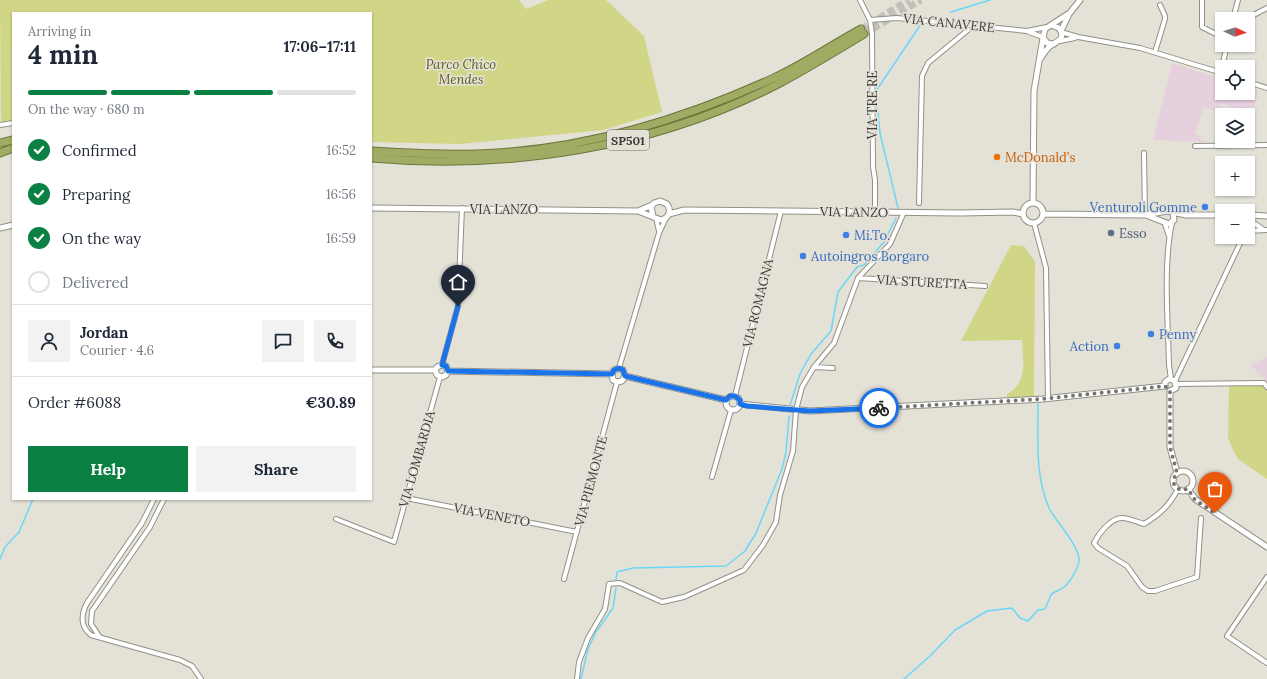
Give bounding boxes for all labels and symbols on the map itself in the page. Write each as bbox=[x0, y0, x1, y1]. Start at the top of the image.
street label: VIA CANAVERE bbox=[901, 10, 996, 36]
north arrow bbox=[1215, 12, 1255, 52]
park label: Parco Chico Mendes bbox=[426, 56, 496, 88]
street label: VIA TRE RE bbox=[864, 71, 881, 140]
road number: SP501 bbox=[607, 130, 649, 150]
place label: McDonald's bbox=[1005, 149, 1075, 166]
marker: McDonald's bbox=[992, 152, 1002, 162]
place label: Venturoli Gomme bbox=[1089, 199, 1197, 216]
street label: VIA LANZO bbox=[469, 201, 538, 218]
marker: Venturoli Gomme bbox=[1200, 202, 1210, 212]
street label: VIA LANZO bbox=[819, 203, 888, 221]
place label: Esso bbox=[1119, 225, 1147, 242]
place label: Mi.To. bbox=[854, 227, 890, 244]
marker: Esso bbox=[1106, 228, 1116, 238]
marker: Mi.To. bbox=[841, 230, 851, 240]
place label: Autoingros Borgaro bbox=[810, 248, 930, 265]
marker: Autoingros Borgaro bbox=[798, 251, 808, 261]
street label: VIA ROMAGNA bbox=[739, 256, 777, 350]
pin bbox=[441, 265, 475, 306]
street label: VIA STURETTA bbox=[875, 271, 969, 293]
place label: Penny bbox=[1159, 326, 1196, 343]
marker: Penny bbox=[1146, 329, 1156, 339]
place label: Action bbox=[1069, 338, 1109, 355]
marker: Action bbox=[1112, 341, 1122, 351]
courier bbox=[859, 388, 899, 428]
street label: VIA LOMBARDIA bbox=[395, 408, 439, 510]
street label: VIA PIEMONTE bbox=[570, 434, 611, 529]
pin bbox=[1198, 472, 1232, 513]
street label: VIA VENETO bbox=[451, 499, 532, 531]

